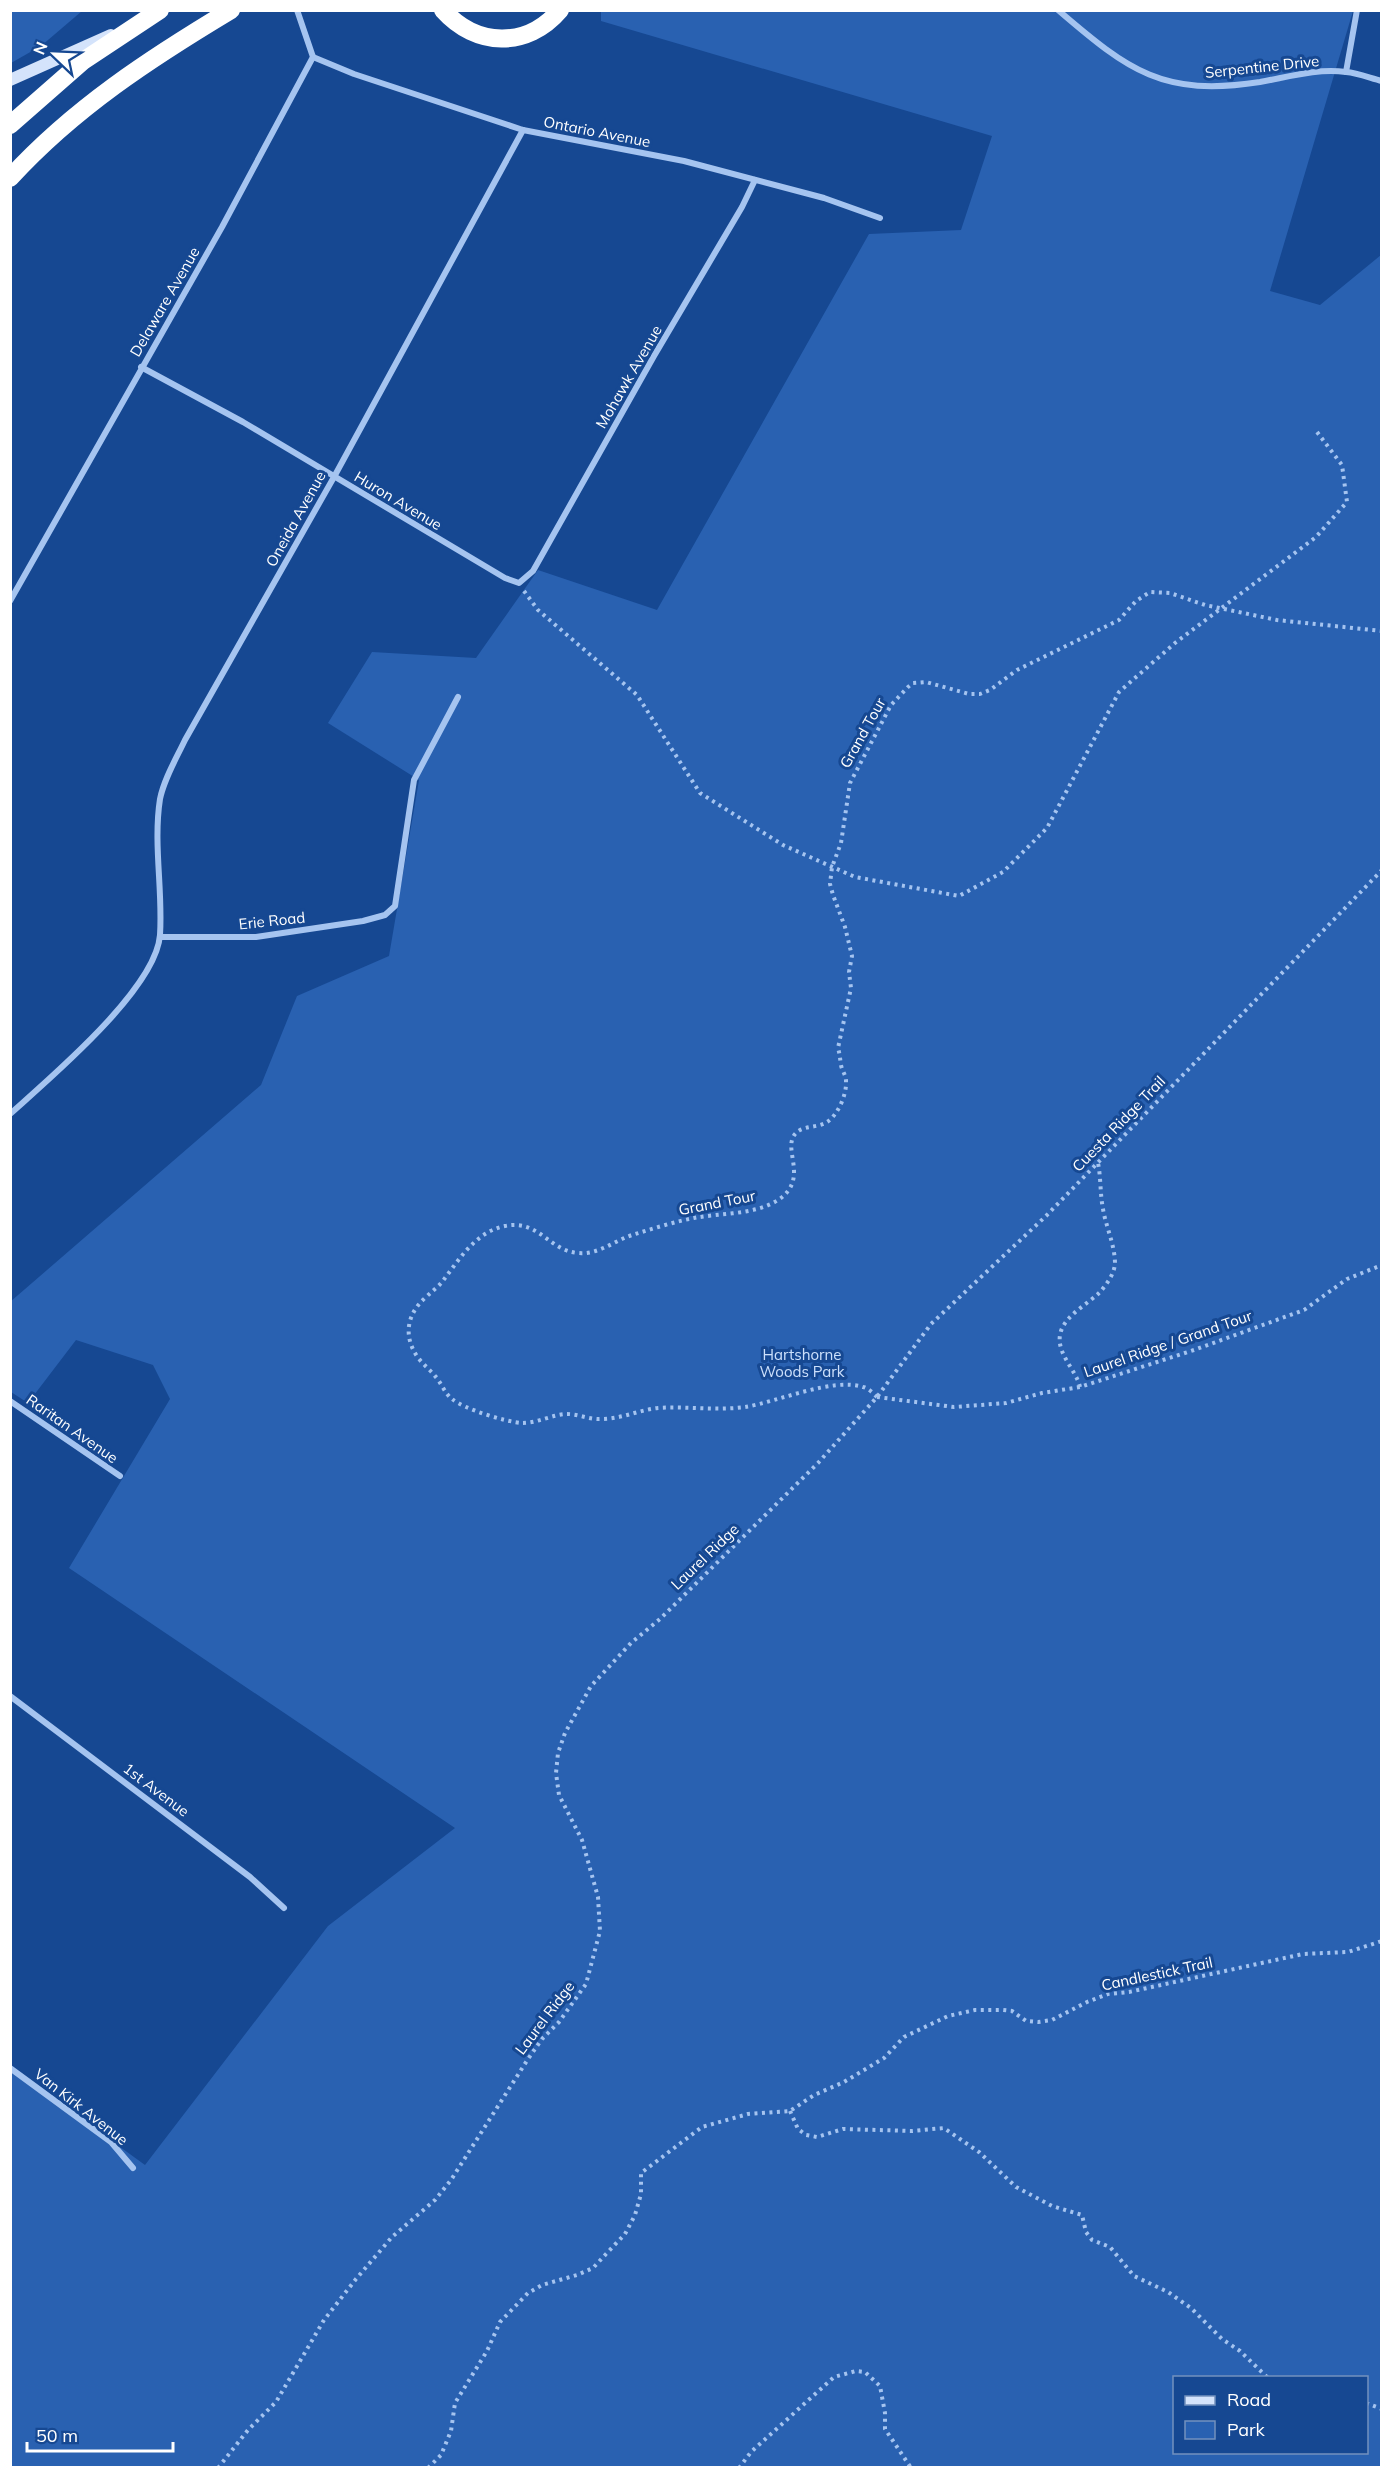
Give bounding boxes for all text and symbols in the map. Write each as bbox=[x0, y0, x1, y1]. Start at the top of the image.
north arrow bbox=[24, 24, 84, 84]
text: N bbox=[29, 39, 52, 58]
street label: Serpentine Drive bbox=[1204, 51, 1320, 82]
street label: Ontario Avenue bbox=[542, 112, 652, 151]
street label: Delaware Avenue bbox=[125, 244, 204, 360]
street label: Mohawk Avenue bbox=[591, 322, 666, 432]
street label: Huron Avenue bbox=[351, 467, 446, 534]
street label: Oneida Avenue bbox=[261, 468, 330, 570]
street label: Grand Tour bbox=[835, 694, 890, 771]
street label: Erie Road bbox=[238, 908, 306, 933]
street label: Cuesta Ridge Trail bbox=[1068, 1072, 1169, 1176]
street label: Grand Tour bbox=[677, 1186, 757, 1219]
street label: Laurel Ridge / Grand Tour bbox=[1081, 1306, 1255, 1381]
park label: Hartshorne Woods Park bbox=[760, 1345, 845, 1381]
street label: Raritan Avenue bbox=[23, 1390, 122, 1467]
street label: Laurel Ridge bbox=[667, 1520, 743, 1594]
street label: 1st Avenue bbox=[120, 1759, 193, 1821]
street label: Candlestick Trail bbox=[1100, 1952, 1214, 1995]
street label: Laurel Ridge bbox=[511, 1977, 578, 2058]
street label: Van Kirk Avenue bbox=[31, 2064, 132, 2149]
legend bbox=[1173, 2376, 1368, 2454]
text: Road bbox=[1227, 2388, 1271, 2411]
scale bar bbox=[27, 2415, 172, 2453]
text: Park bbox=[1227, 2418, 1266, 2441]
text: 50 m bbox=[36, 2424, 78, 2447]

